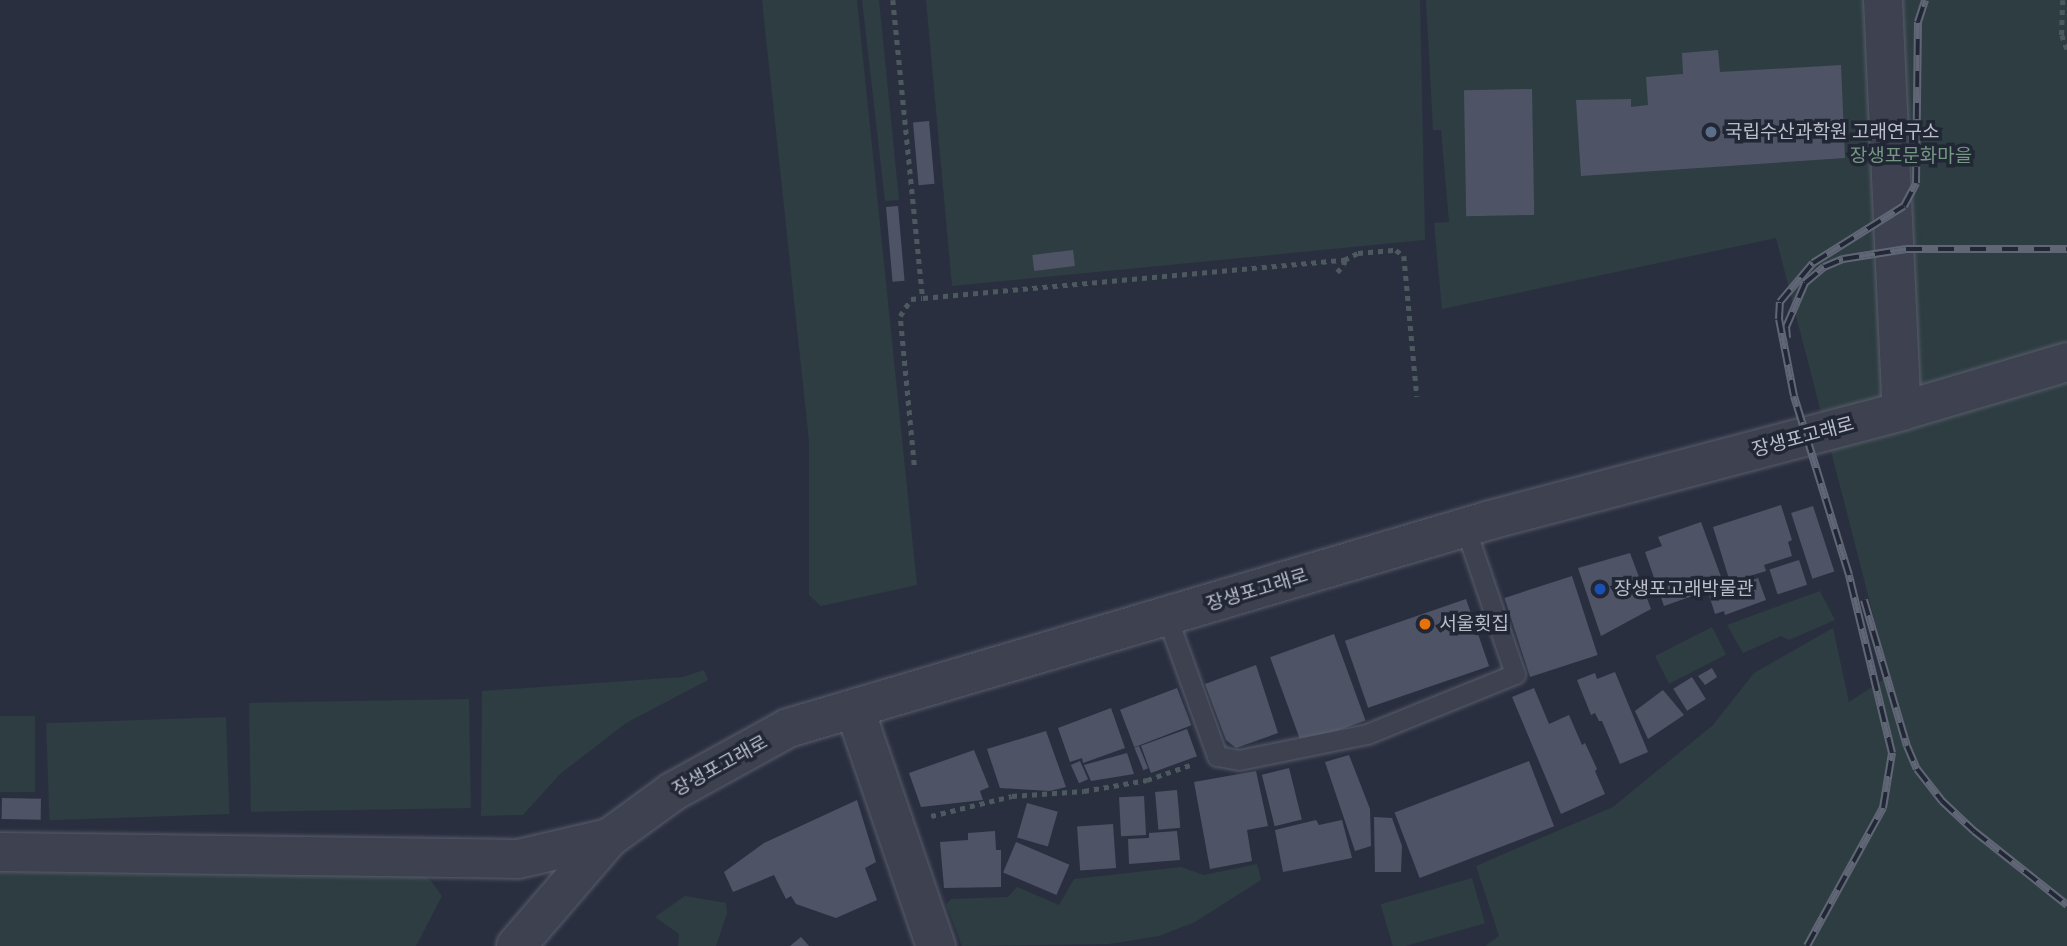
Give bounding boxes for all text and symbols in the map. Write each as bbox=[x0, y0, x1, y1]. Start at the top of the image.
place label: 국립수산과학원 고래연구소 bbox=[1725, 121, 1939, 143]
marker: 국립수산과학원 고래연구소 bbox=[1703, 124, 1719, 140]
park label: 장생포문화마을 bbox=[1850, 145, 1972, 167]
street label: 장생포고래로 bbox=[1749, 412, 1857, 462]
street label: 장생포고래로 bbox=[1204, 564, 1310, 616]
place label: 장생포고래박물관 bbox=[1614, 578, 1754, 600]
marker: 장생포고래박물관 bbox=[1592, 581, 1608, 597]
place label: 서울횟집 bbox=[1439, 613, 1509, 635]
marker: 서울횟집 bbox=[1417, 616, 1433, 632]
street label: 장생포고래로 bbox=[669, 731, 771, 801]

